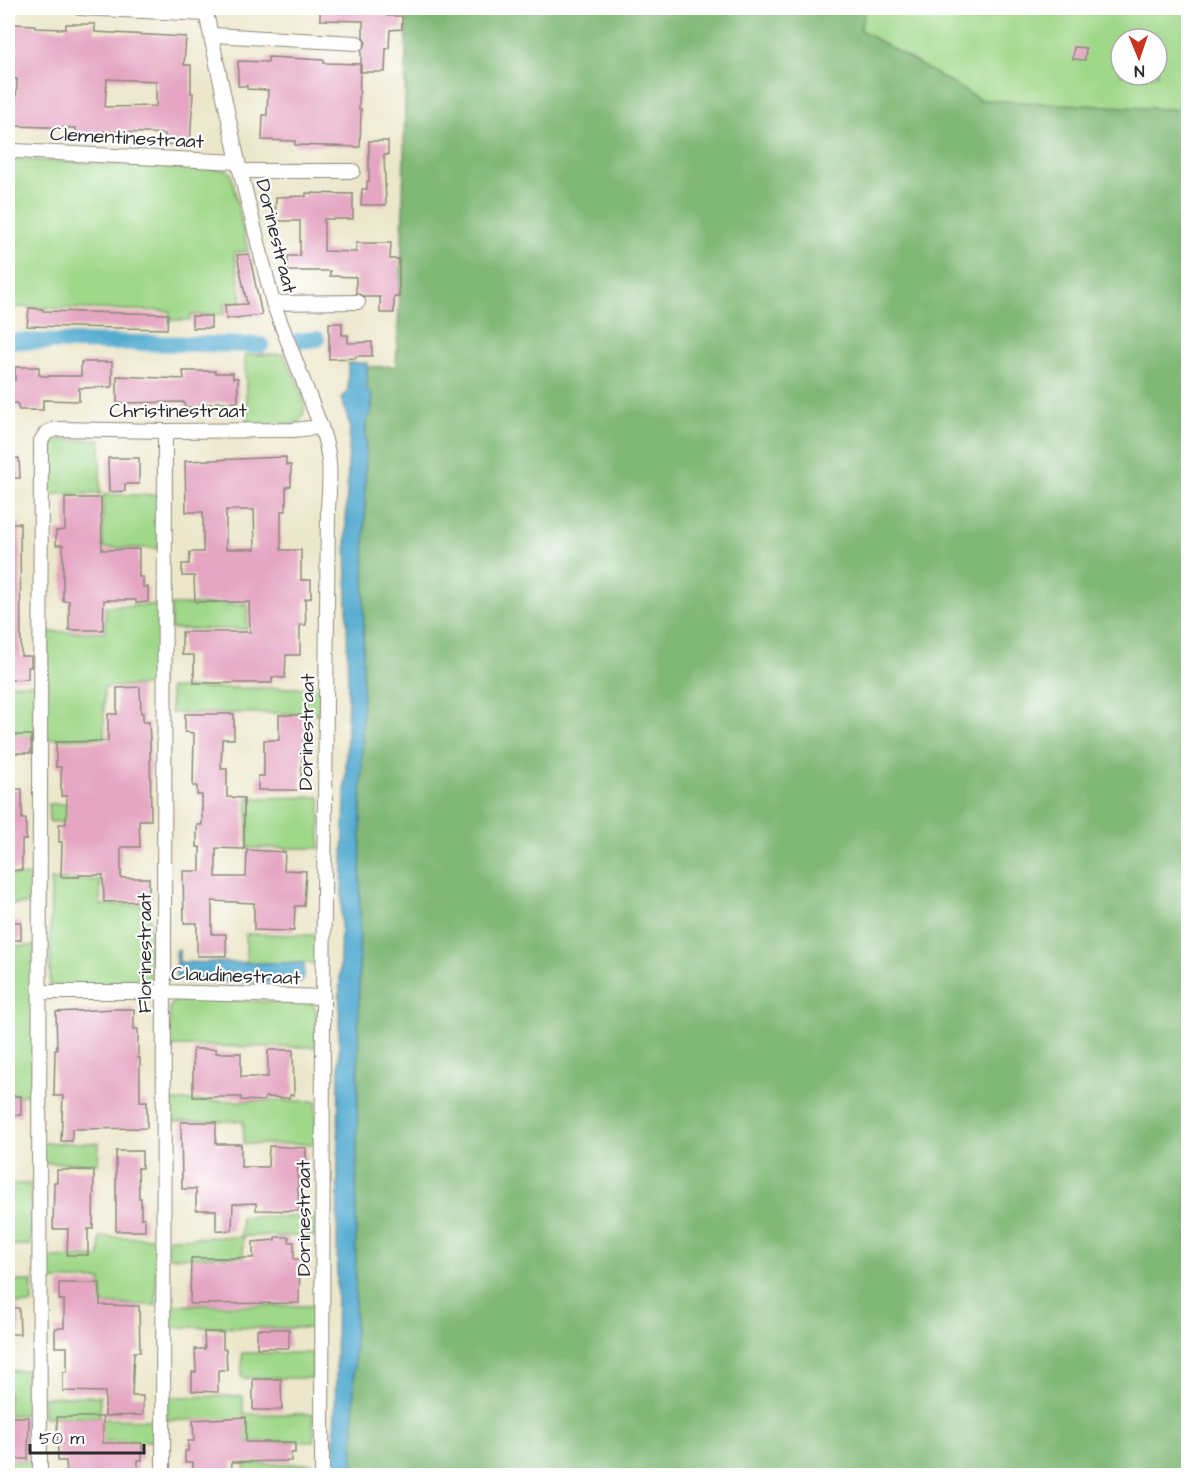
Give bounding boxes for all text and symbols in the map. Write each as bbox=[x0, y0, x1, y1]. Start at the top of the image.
north arrow bbox=[1109, 27, 1169, 87]
text: N bbox=[1134, 60, 1145, 82]
street label: Clementinestraat bbox=[49, 120, 205, 156]
street label: Dorinestraat bbox=[248, 176, 304, 296]
street label: Christinestraat bbox=[109, 397, 247, 425]
street label: Dorinestraat bbox=[292, 673, 322, 791]
street label: Florinestraat bbox=[131, 893, 159, 1013]
street label: Claudinestraat bbox=[171, 960, 301, 992]
street label: Dorinestraat bbox=[290, 1160, 318, 1276]
scale bar bbox=[30, 1417, 144, 1455]
text: 50 m bbox=[39, 1426, 84, 1451]

